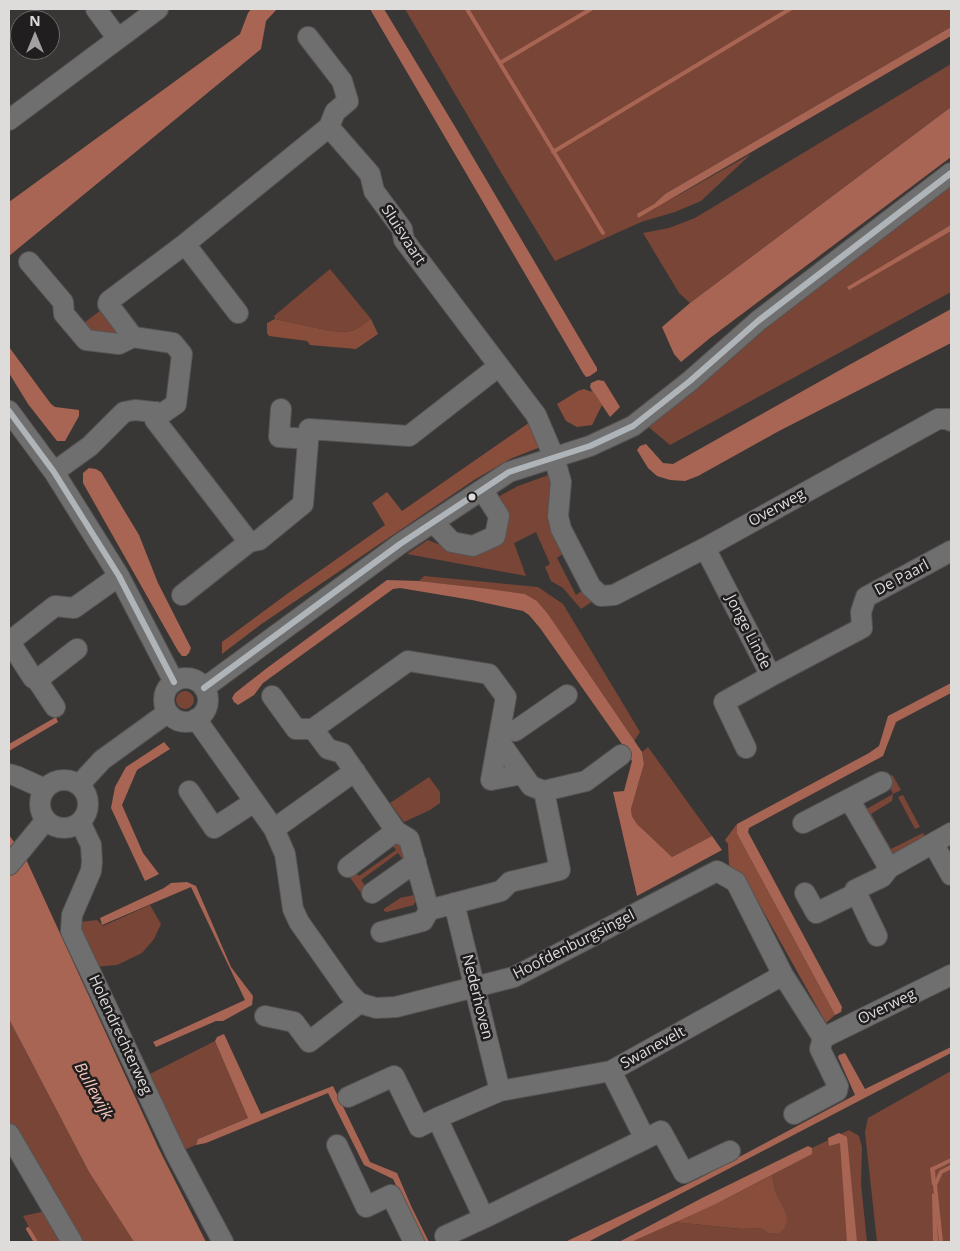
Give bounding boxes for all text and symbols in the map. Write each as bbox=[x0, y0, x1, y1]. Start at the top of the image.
north arrow bbox=[10, 10, 60, 60]
text: N bbox=[29, 11, 41, 30]
street label: Sluisvaart bbox=[377, 202, 429, 268]
street label: Overweg bbox=[746, 485, 808, 531]
unlabelled marker bbox=[467, 492, 477, 502]
street label: De Paarl bbox=[872, 556, 932, 600]
street label: Jonge Linde bbox=[722, 592, 774, 672]
street label: Hoofdenburgsingel bbox=[510, 907, 638, 983]
street label: Nederhoven bbox=[458, 953, 496, 1041]
street label: Holendrechterweg bbox=[84, 972, 156, 1098]
street label: Overweg bbox=[855, 985, 919, 1029]
street label: Swanevelt bbox=[618, 1023, 688, 1073]
water label: Bullewijk bbox=[70, 1059, 116, 1123]

